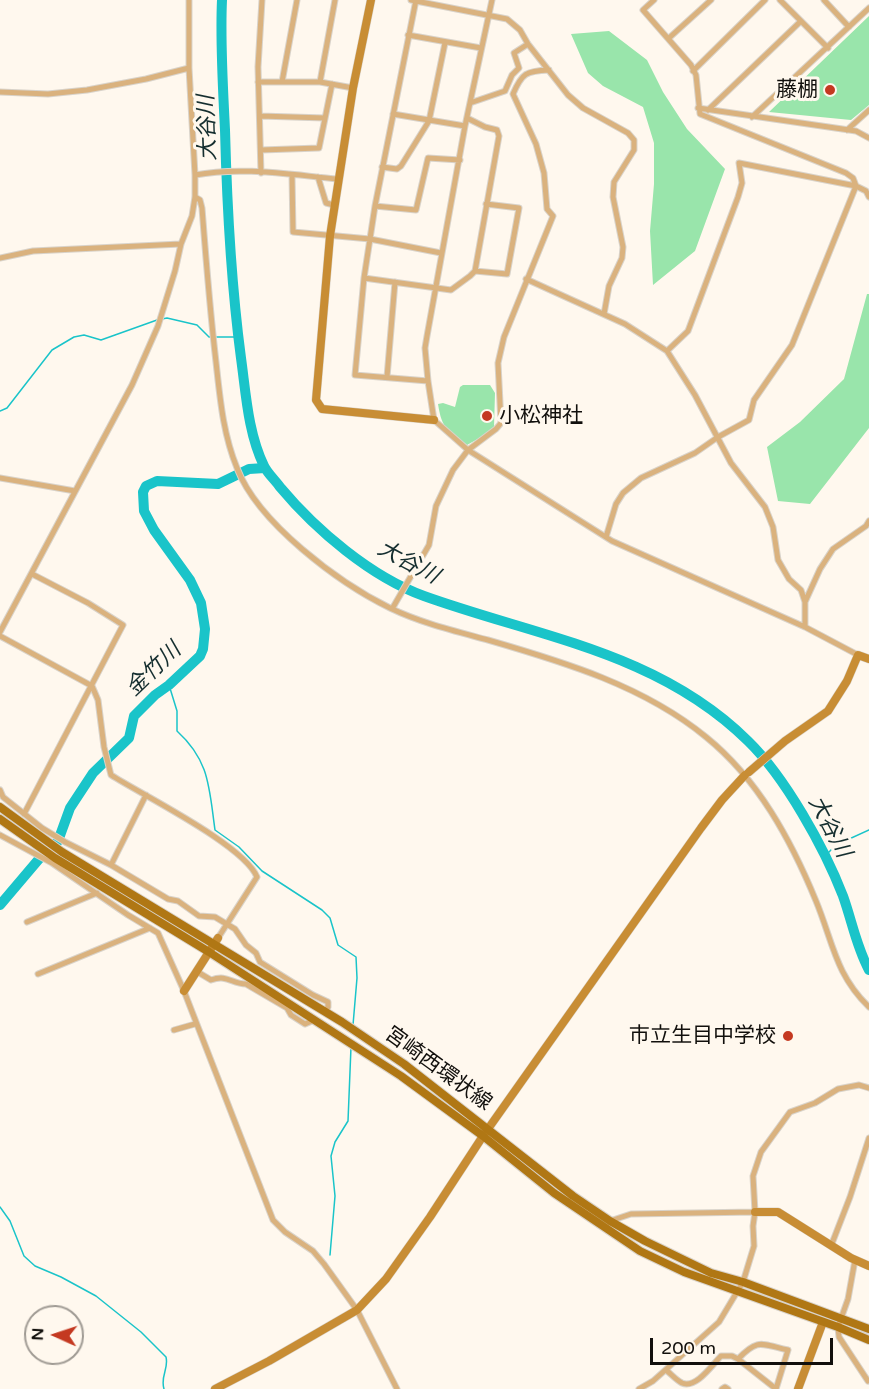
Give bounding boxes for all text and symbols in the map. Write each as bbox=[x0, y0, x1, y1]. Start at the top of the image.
place label: 藤棚 bbox=[776, 77, 818, 103]
marker: 藤棚 bbox=[823, 83, 837, 97]
water label: 大谷川 bbox=[194, 95, 222, 161]
place label: 小松神社 bbox=[499, 403, 583, 429]
marker: 小松神社 bbox=[480, 409, 494, 423]
water label: 大谷川 bbox=[373, 536, 443, 590]
water label: 金竹川 bbox=[121, 638, 187, 702]
water label: 大谷川 bbox=[802, 792, 856, 862]
street label: 宮崎西環状線 bbox=[380, 1022, 496, 1116]
place label: 市立生目中学校 bbox=[629, 1023, 776, 1049]
marker: 市立生目中学校 bbox=[781, 1029, 795, 1043]
north arrow bbox=[24, 1305, 84, 1365]
scale bar bbox=[653, 1326, 836, 1364]
text: N bbox=[28, 1327, 48, 1341]
text: 200 m bbox=[661, 1337, 716, 1359]

